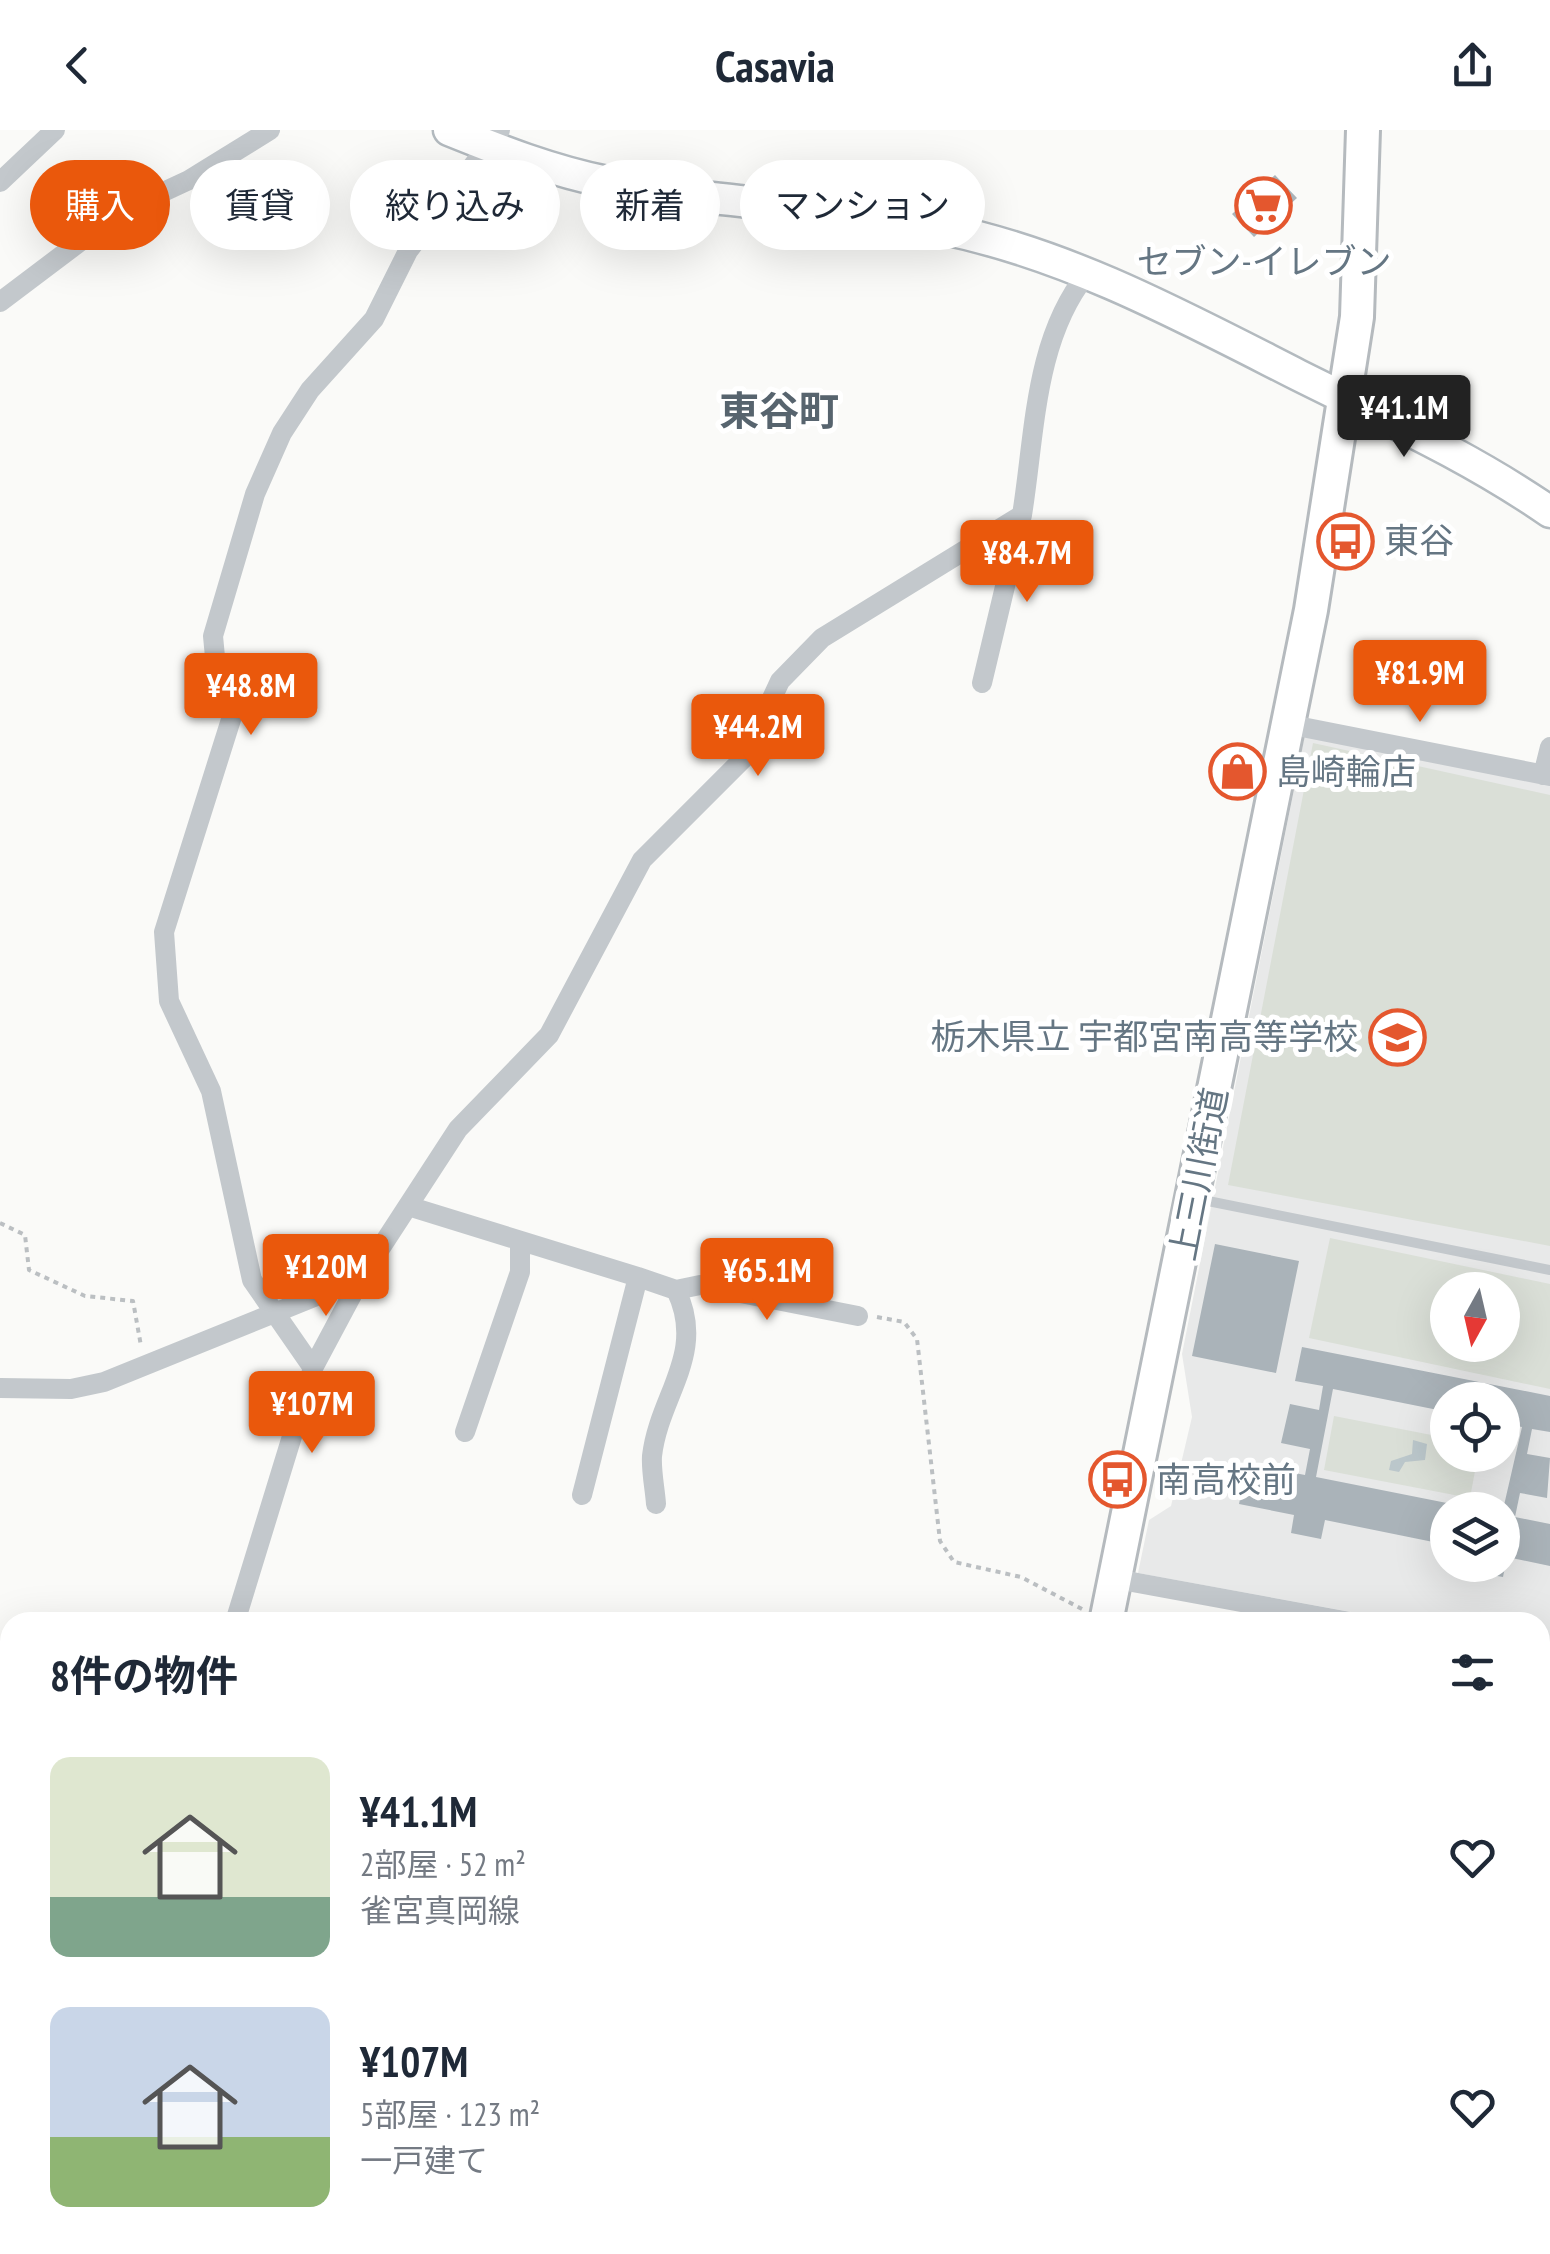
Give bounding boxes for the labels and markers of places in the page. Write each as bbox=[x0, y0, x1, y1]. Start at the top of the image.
supermarket icon: セブン-イレブン bbox=[1234, 176, 1294, 236]
place label: セブン-イレブン bbox=[1136, 238, 1392, 284]
pin: ¥41.1M bbox=[1323, 375, 1485, 460]
bus stop icon: 東谷 bbox=[1315, 511, 1375, 571]
place label: 東谷 bbox=[1384, 517, 1454, 563]
pin: ¥84.7M bbox=[946, 520, 1108, 605]
pin: ¥81.9M bbox=[1339, 640, 1501, 725]
pin: ¥48.8M bbox=[170, 653, 332, 738]
pin: ¥44.2M bbox=[677, 694, 839, 779]
shop icon: 島崎輪店 bbox=[1207, 742, 1267, 802]
place label: 島崎輪店 bbox=[1276, 748, 1416, 794]
school or university icon: 栃木県立 宇都宮南高等学校 bbox=[1367, 1007, 1427, 1067]
place label: 栃木県立 宇都宮南高等学校 bbox=[931, 1013, 1358, 1059]
pin: ¥120M bbox=[256, 1234, 396, 1319]
pin: ¥65.1M bbox=[686, 1238, 848, 1323]
pin: ¥107M bbox=[242, 1371, 382, 1456]
bus stop icon: 南高校前 bbox=[1087, 1450, 1147, 1510]
place label: 南高校前 bbox=[1156, 1456, 1296, 1502]

